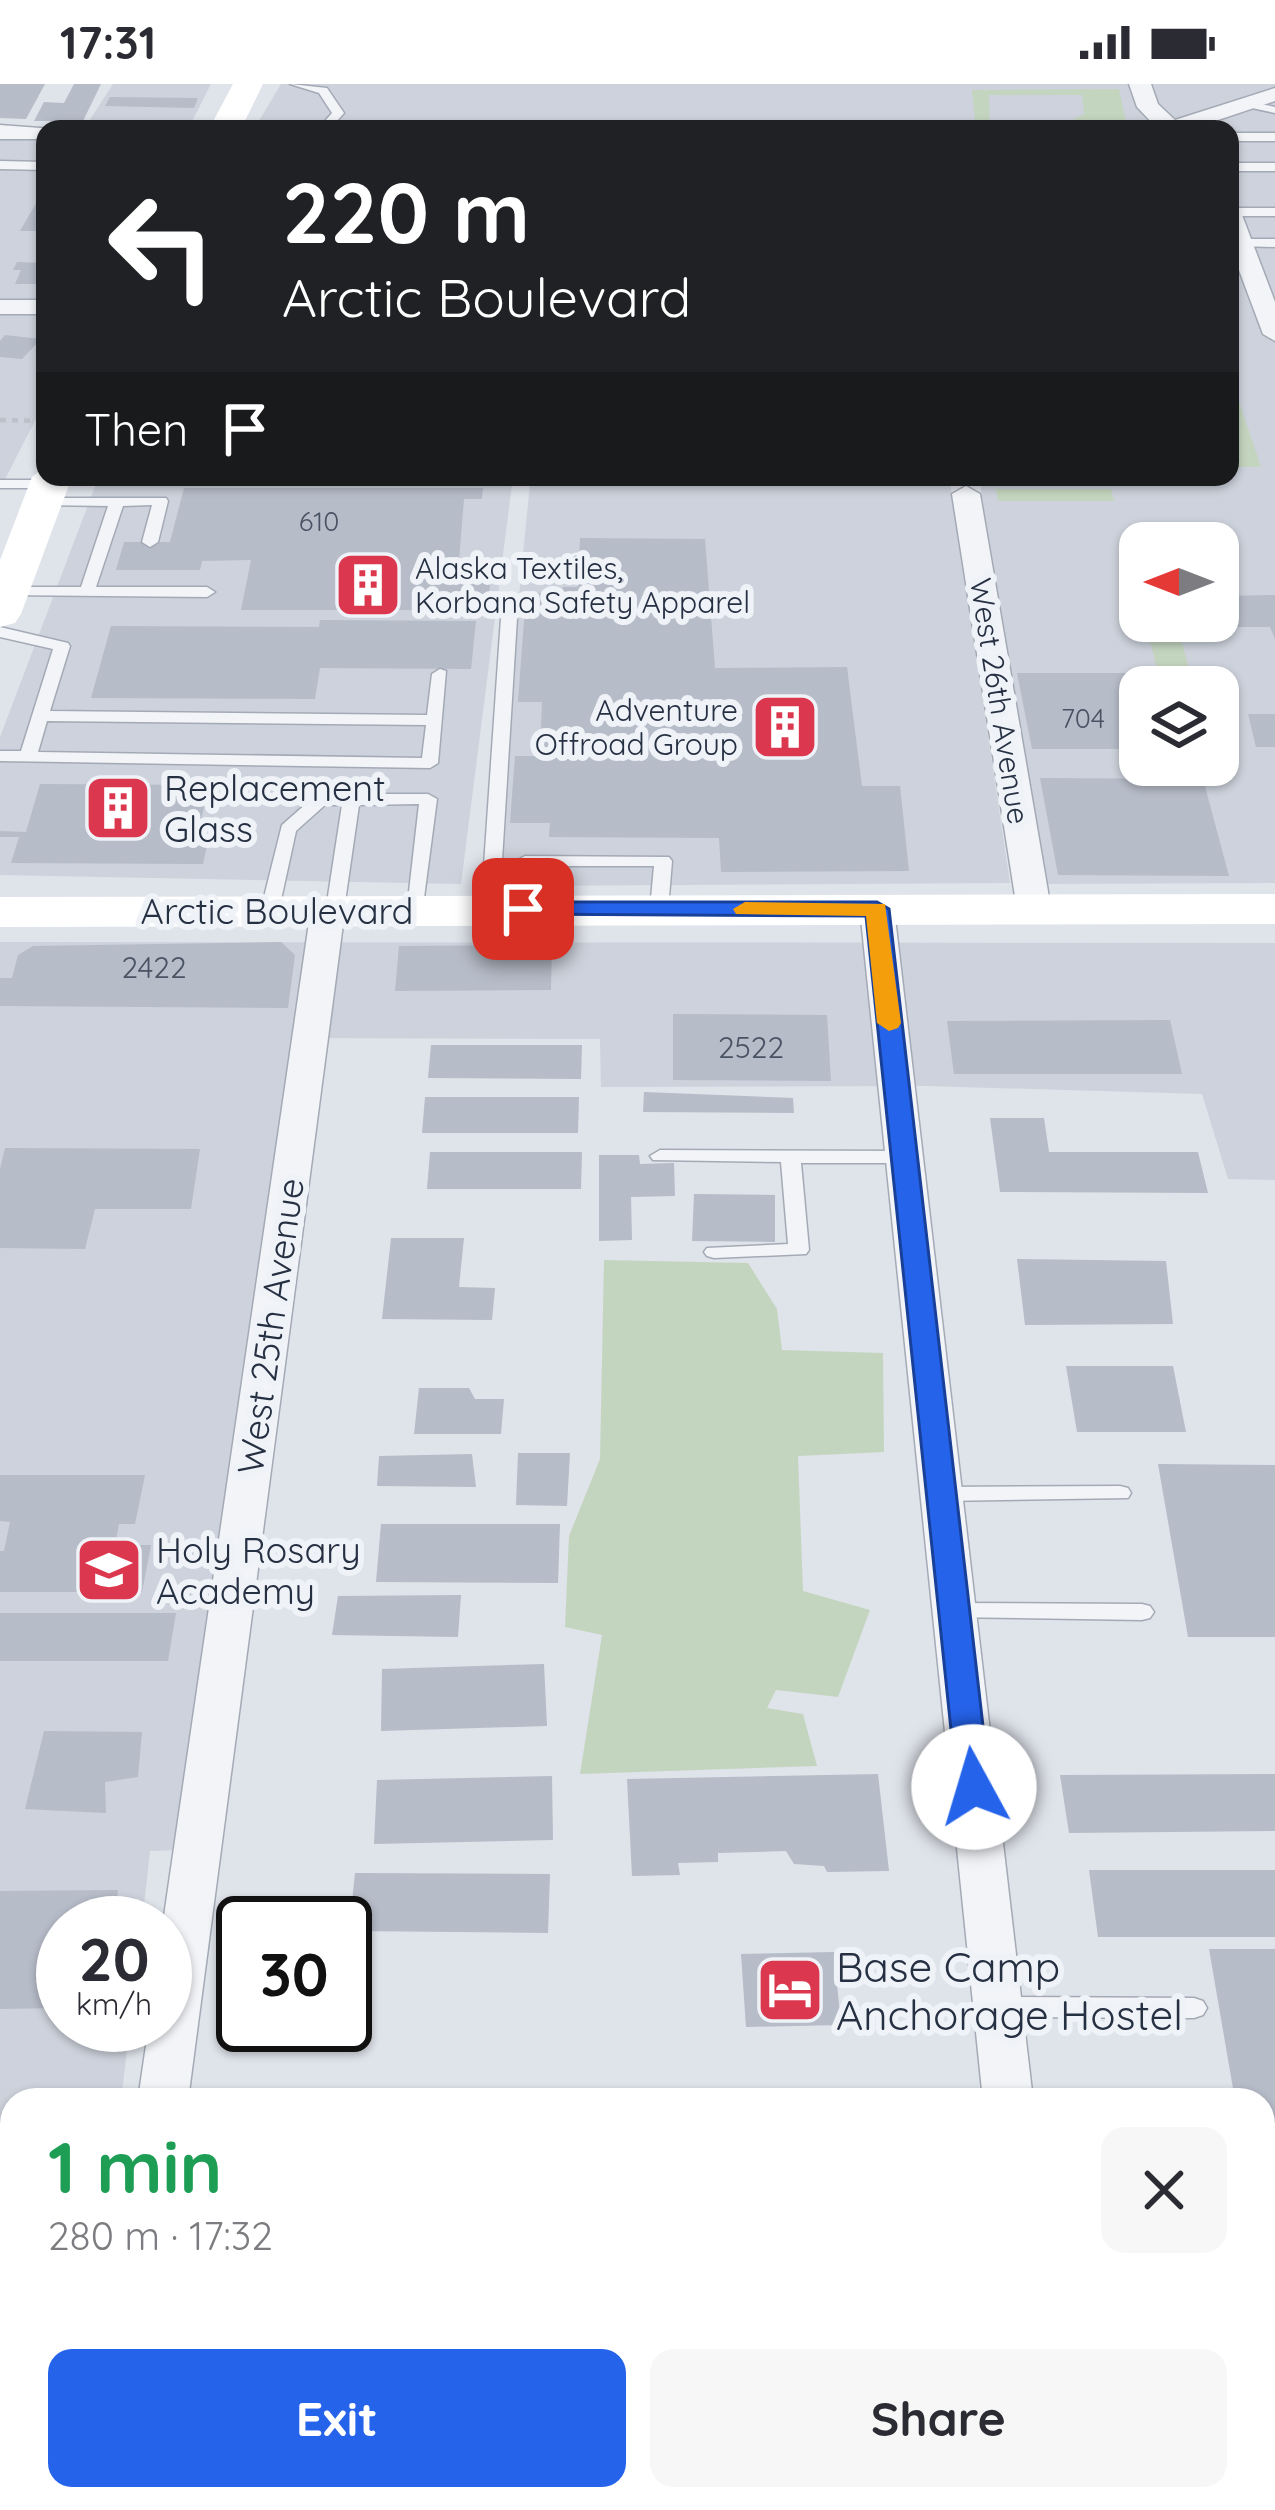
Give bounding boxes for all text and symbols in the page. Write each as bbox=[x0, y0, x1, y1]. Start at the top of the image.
text: 17:31 bbox=[60, 14, 156, 70]
text: 220 m bbox=[282, 159, 530, 264]
icon: left bbox=[84, 168, 240, 324]
text: Arctic Boulevard bbox=[282, 263, 691, 331]
icon: arrive bbox=[212, 396, 278, 462]
text: Then bbox=[84, 401, 188, 457]
house number: 610 bbox=[299, 504, 339, 538]
north arrow bbox=[1119, 522, 1239, 642]
map controls bbox=[1119, 522, 1239, 786]
place label: Alaska Textiles, Korbana Safety Apparel bbox=[415, 549, 750, 621]
building icon: Alaska Textiles, Korbana Safety Apparel bbox=[333, 550, 403, 620]
street label: West 26th Avenue bbox=[962, 575, 1038, 827]
button: layers bbox=[1119, 666, 1239, 786]
place label: Adventure Offroad Group bbox=[535, 691, 738, 763]
building icon: Adventure Offroad Group bbox=[750, 692, 820, 762]
house number: 704 bbox=[1061, 701, 1105, 735]
place label: Replacement Glass bbox=[164, 765, 385, 851]
building icon: Replacement Glass bbox=[83, 773, 153, 843]
pin bbox=[472, 858, 574, 960]
icon: arrive bbox=[490, 876, 556, 942]
street label: Arctic Boulevard bbox=[141, 888, 413, 933]
house number: 2422 bbox=[121, 948, 187, 986]
house number: 2522 bbox=[718, 1028, 784, 1066]
street label: West 25th Avenue bbox=[227, 1175, 313, 1477]
place label: Holy Rosary Academy bbox=[156, 1527, 361, 1613]
school or university icon: Holy Rosary Academy bbox=[74, 1535, 144, 1605]
position arrow bbox=[911, 1724, 1037, 1850]
speed limit sign: 30 bbox=[216, 1896, 372, 2052]
text: 20 bbox=[79, 1921, 149, 1996]
place label: Base Camp Anchorage Hostel bbox=[836, 1940, 1183, 2041]
hotel icon: Base Camp Anchorage Hostel bbox=[755, 1955, 825, 2025]
text: km/h bbox=[76, 1985, 152, 2023]
text: 1 min bbox=[48, 2121, 222, 2211]
button: close bbox=[1101, 2127, 1227, 2253]
text: 280 m · 17:32 bbox=[48, 2211, 273, 2260]
button: Exit bbox=[48, 2349, 626, 2487]
button: Share bbox=[650, 2349, 1227, 2487]

